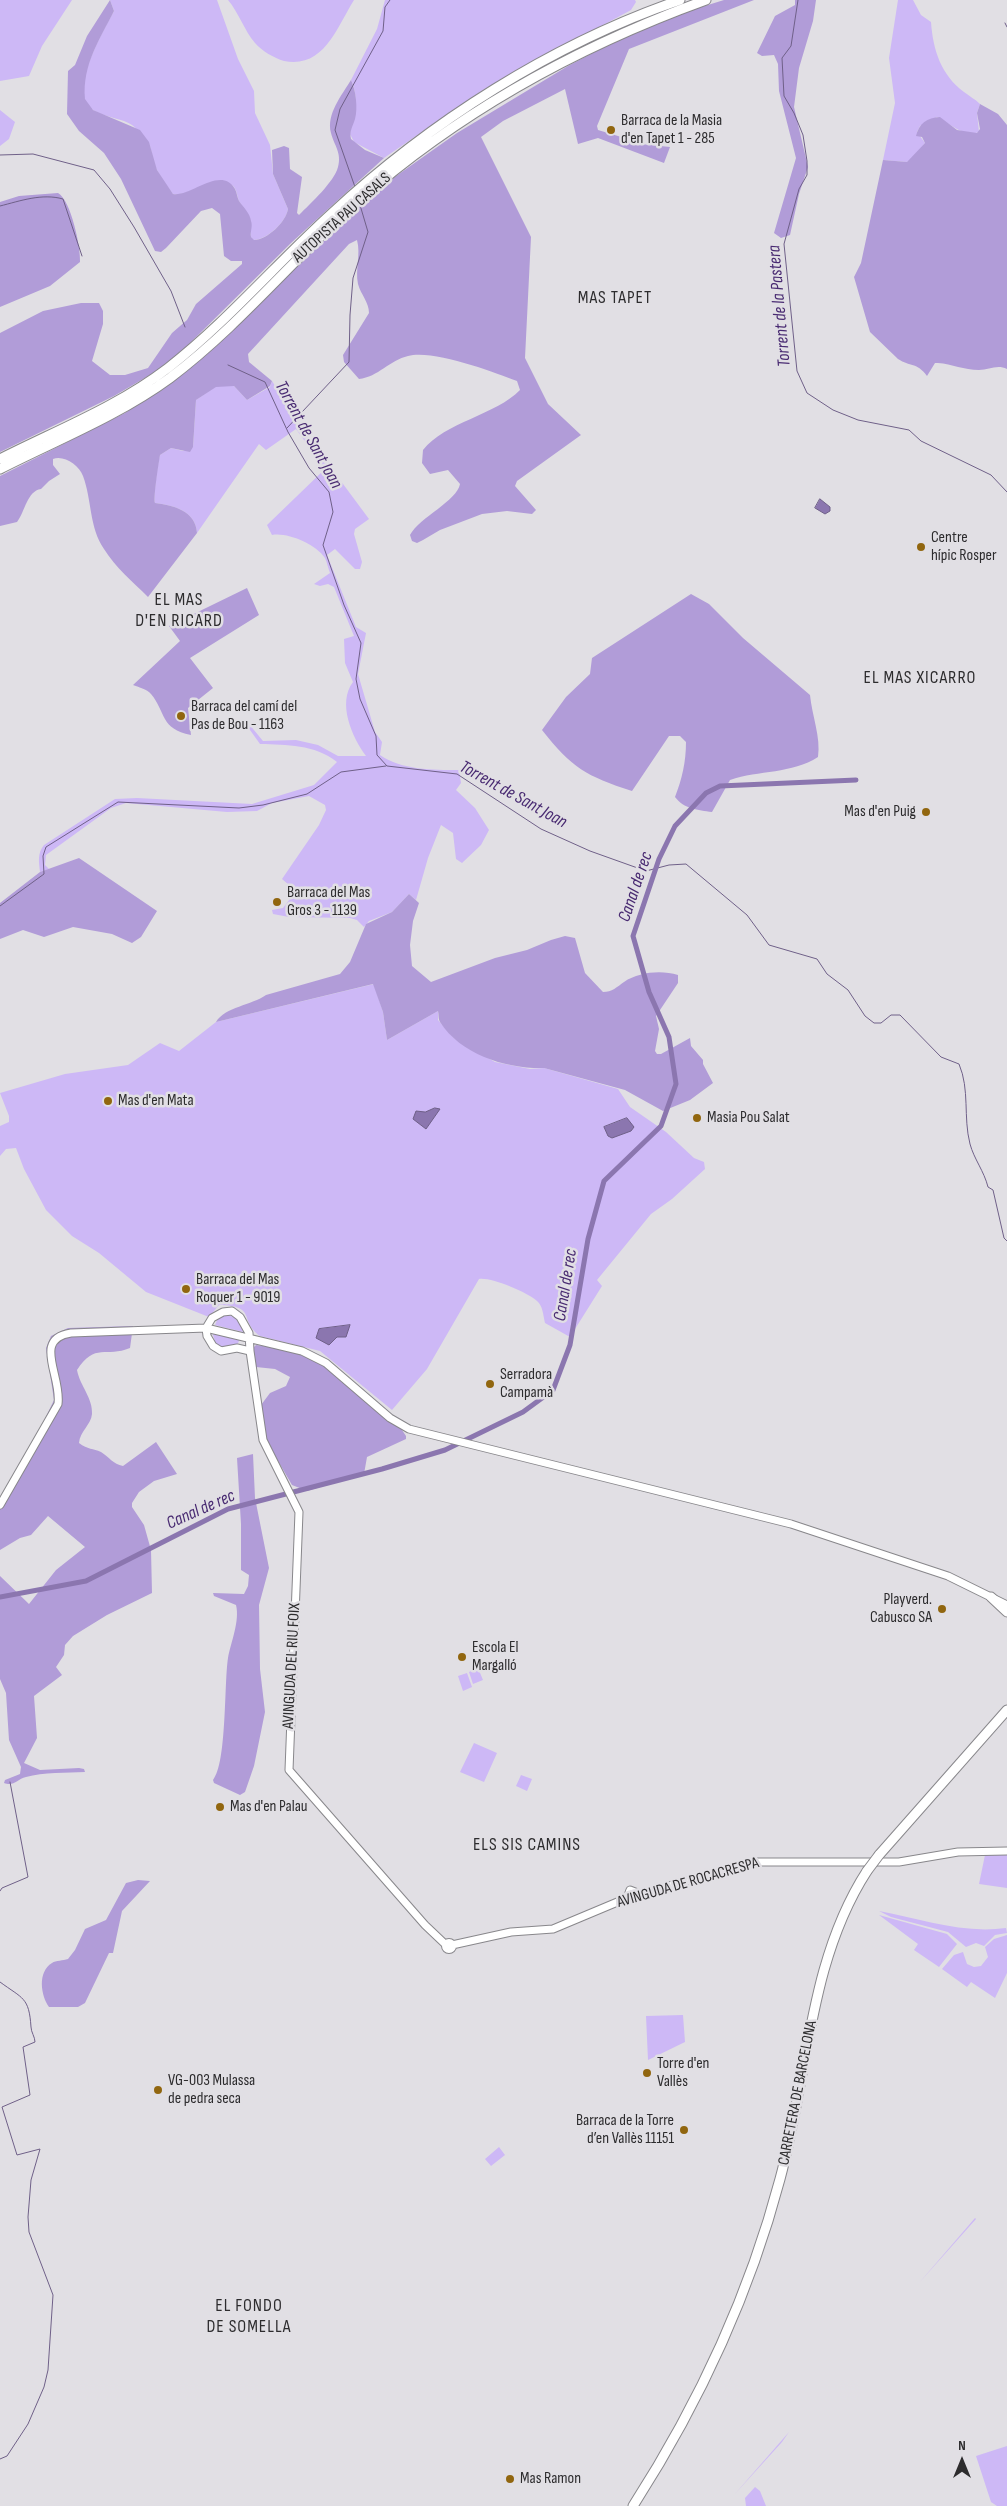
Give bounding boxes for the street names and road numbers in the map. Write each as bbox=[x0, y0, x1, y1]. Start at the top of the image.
street label: AUTOPISTA PAU CASALS bbox=[289, 169, 395, 267]
street label: AVINGUDA DEL RIU FOIX bbox=[279, 1603, 305, 1729]
street label: AVINGUDA DE ROCACRESPA bbox=[615, 1854, 761, 1912]
street label: CARRETERA DE BARCELONA bbox=[775, 2019, 821, 2167]

